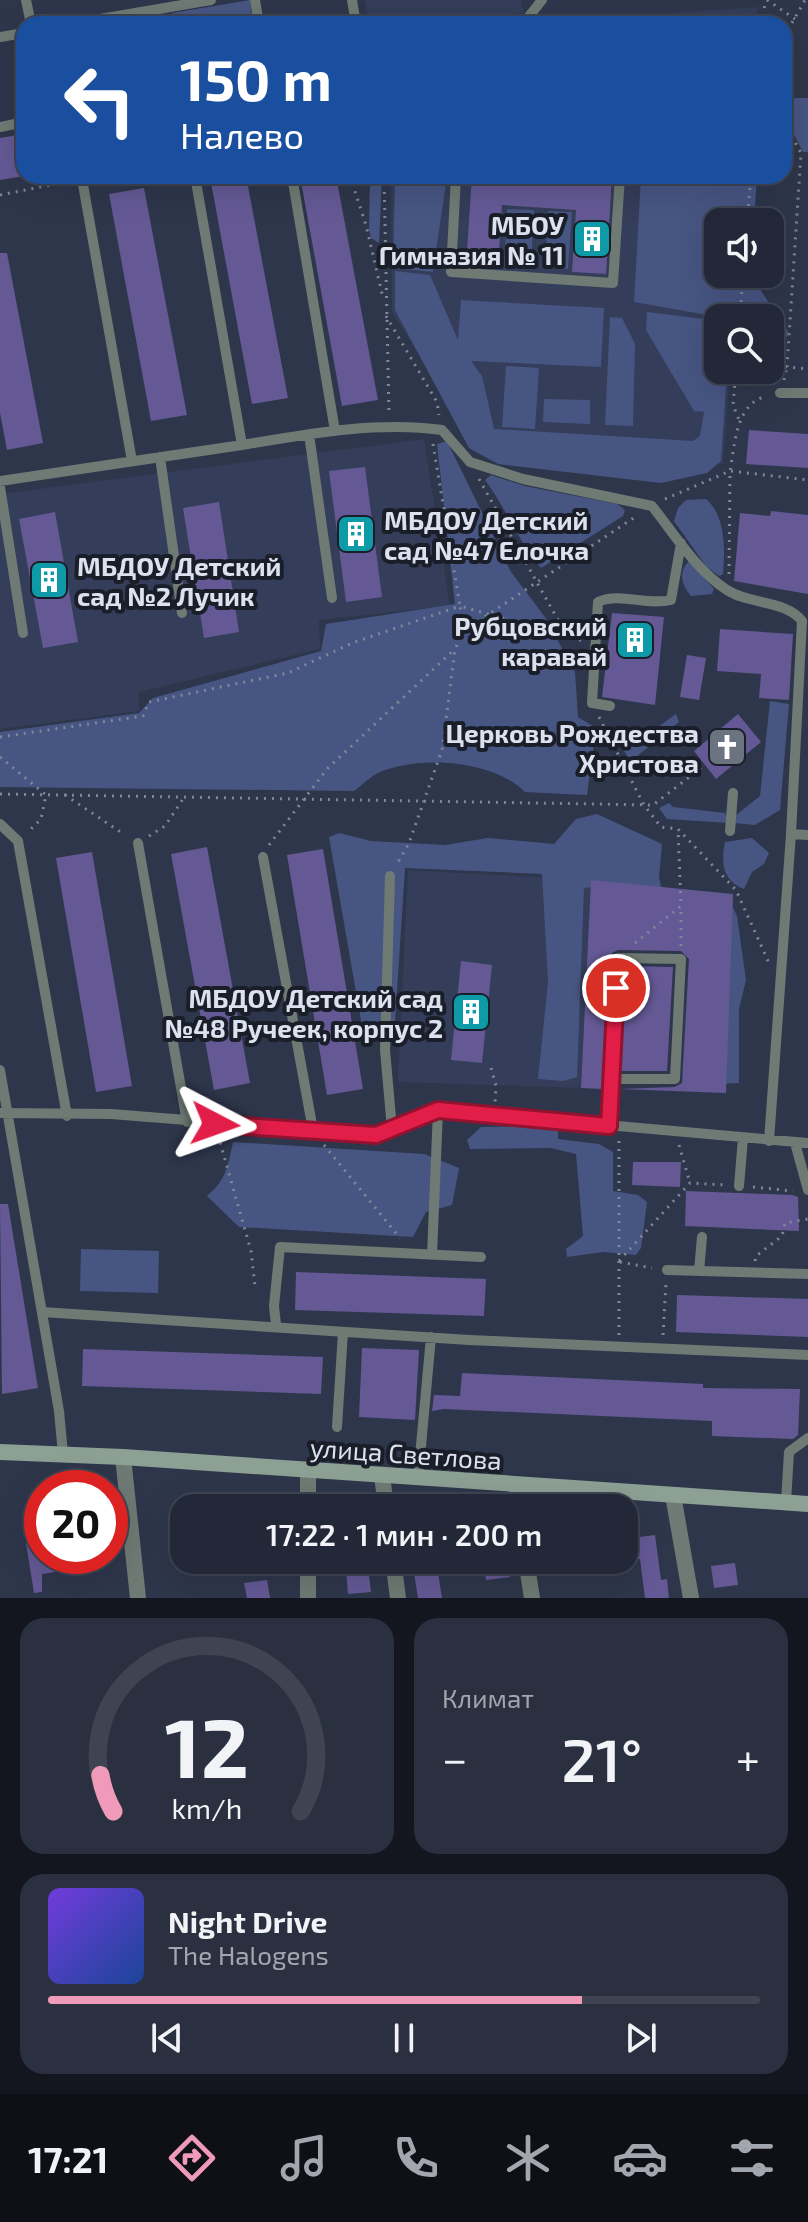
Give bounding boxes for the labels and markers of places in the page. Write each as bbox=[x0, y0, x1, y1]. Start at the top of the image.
place label: МБОУ Гимназия № 11 bbox=[379, 209, 565, 270]
building icon: МБОУ Гимназия № 11 bbox=[571, 218, 613, 260]
place label: МБДОУ Детский сад №47 Елочка bbox=[384, 504, 589, 565]
building icon: МБДОУ Детский сад №47 Елочка bbox=[335, 513, 377, 555]
place label: МБДОУ Детский сад №2 Лучик bbox=[77, 550, 281, 611]
building icon: МБДОУ Детский сад №2 Лучик bbox=[28, 559, 70, 601]
place label: Рубцовский каравай bbox=[454, 610, 607, 671]
building icon: Рубцовский каравай bbox=[614, 619, 656, 661]
place label: Церковь Рождества Христова bbox=[445, 717, 699, 778]
church icon: Церковь Рождества Христова bbox=[706, 726, 748, 768]
pin bbox=[582, 954, 650, 1022]
place label: МБДОУ Детский сад №48 Ручеек, корпус 2 bbox=[164, 982, 443, 1043]
building icon: МБДОУ Детский сад №48 Ручеек, корпус 2 bbox=[450, 991, 492, 1033]

